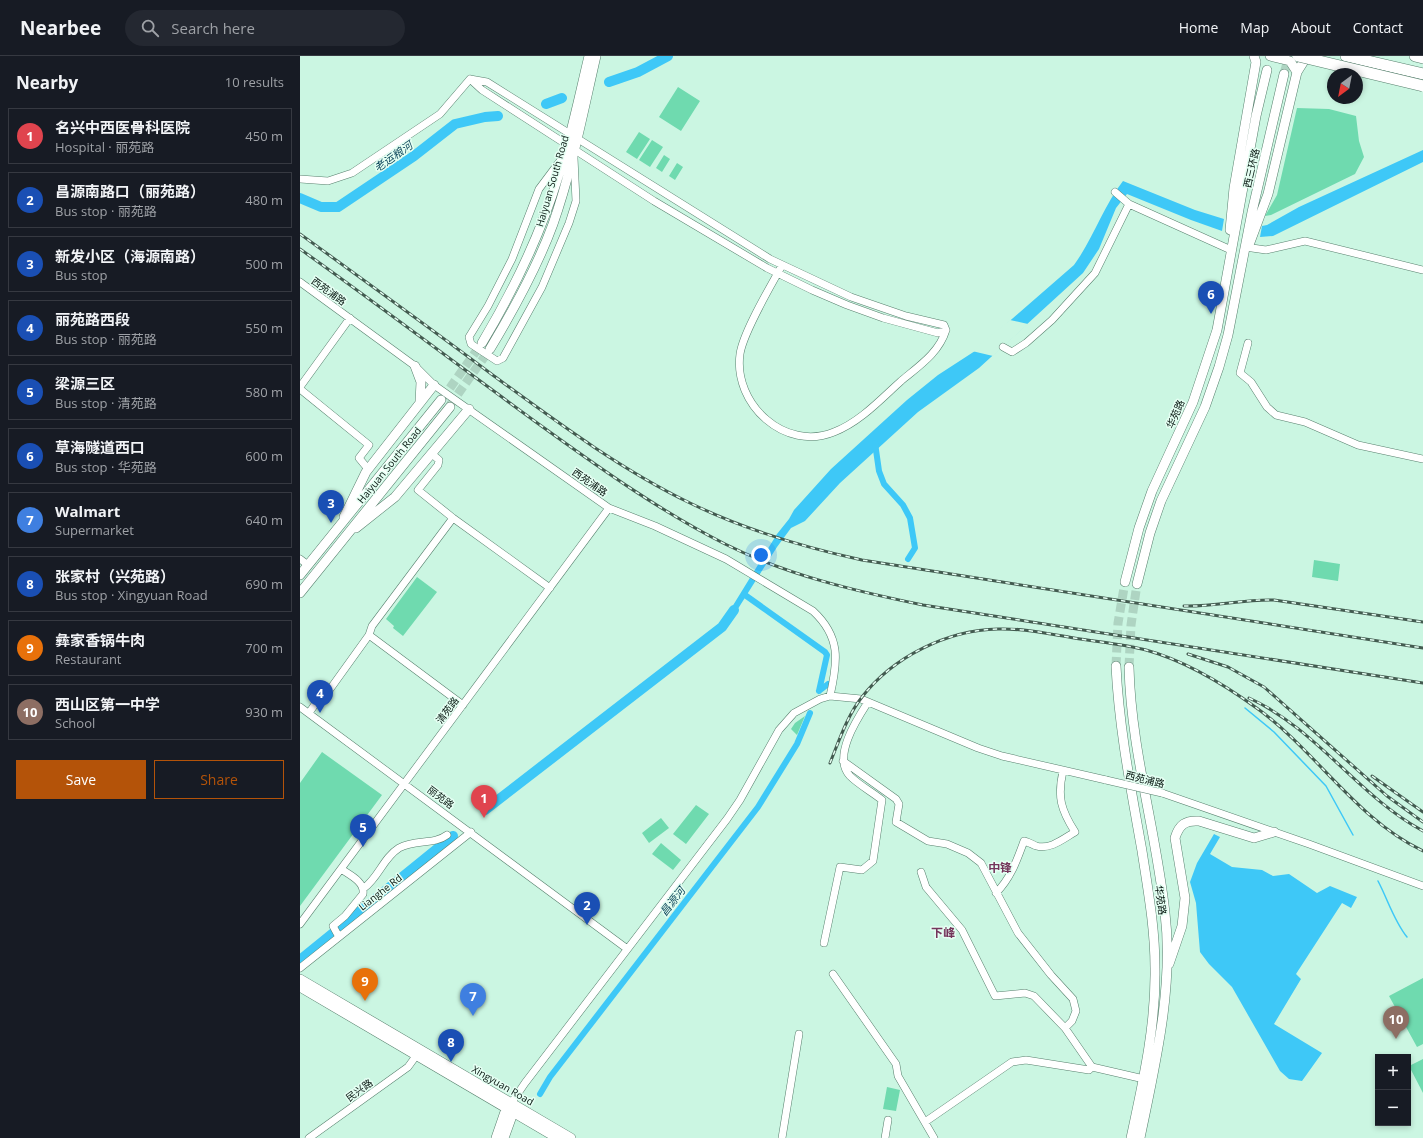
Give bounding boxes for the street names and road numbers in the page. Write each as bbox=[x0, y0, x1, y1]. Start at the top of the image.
street label: Haiyuan South Road bbox=[532, 134, 572, 228]
street label: 西三环路 bbox=[1240, 147, 1262, 189]
street label: 西苑浦路 bbox=[309, 274, 349, 308]
street label: 华苑路 bbox=[1163, 397, 1187, 431]
street label: Haiyuan South Road bbox=[354, 424, 424, 506]
street label: 西苑浦路 bbox=[570, 465, 610, 499]
street label: 清苑路 bbox=[432, 694, 462, 726]
street label: 西苑浦路 bbox=[1124, 767, 1166, 791]
street label: 丽苑路 bbox=[425, 782, 457, 812]
street label: Lianghe Rd bbox=[355, 871, 405, 913]
street label: 华苑路 bbox=[1152, 884, 1170, 916]
street label: Xingyuan Road bbox=[470, 1062, 536, 1108]
street label: 民兴路 bbox=[343, 1076, 375, 1104]

